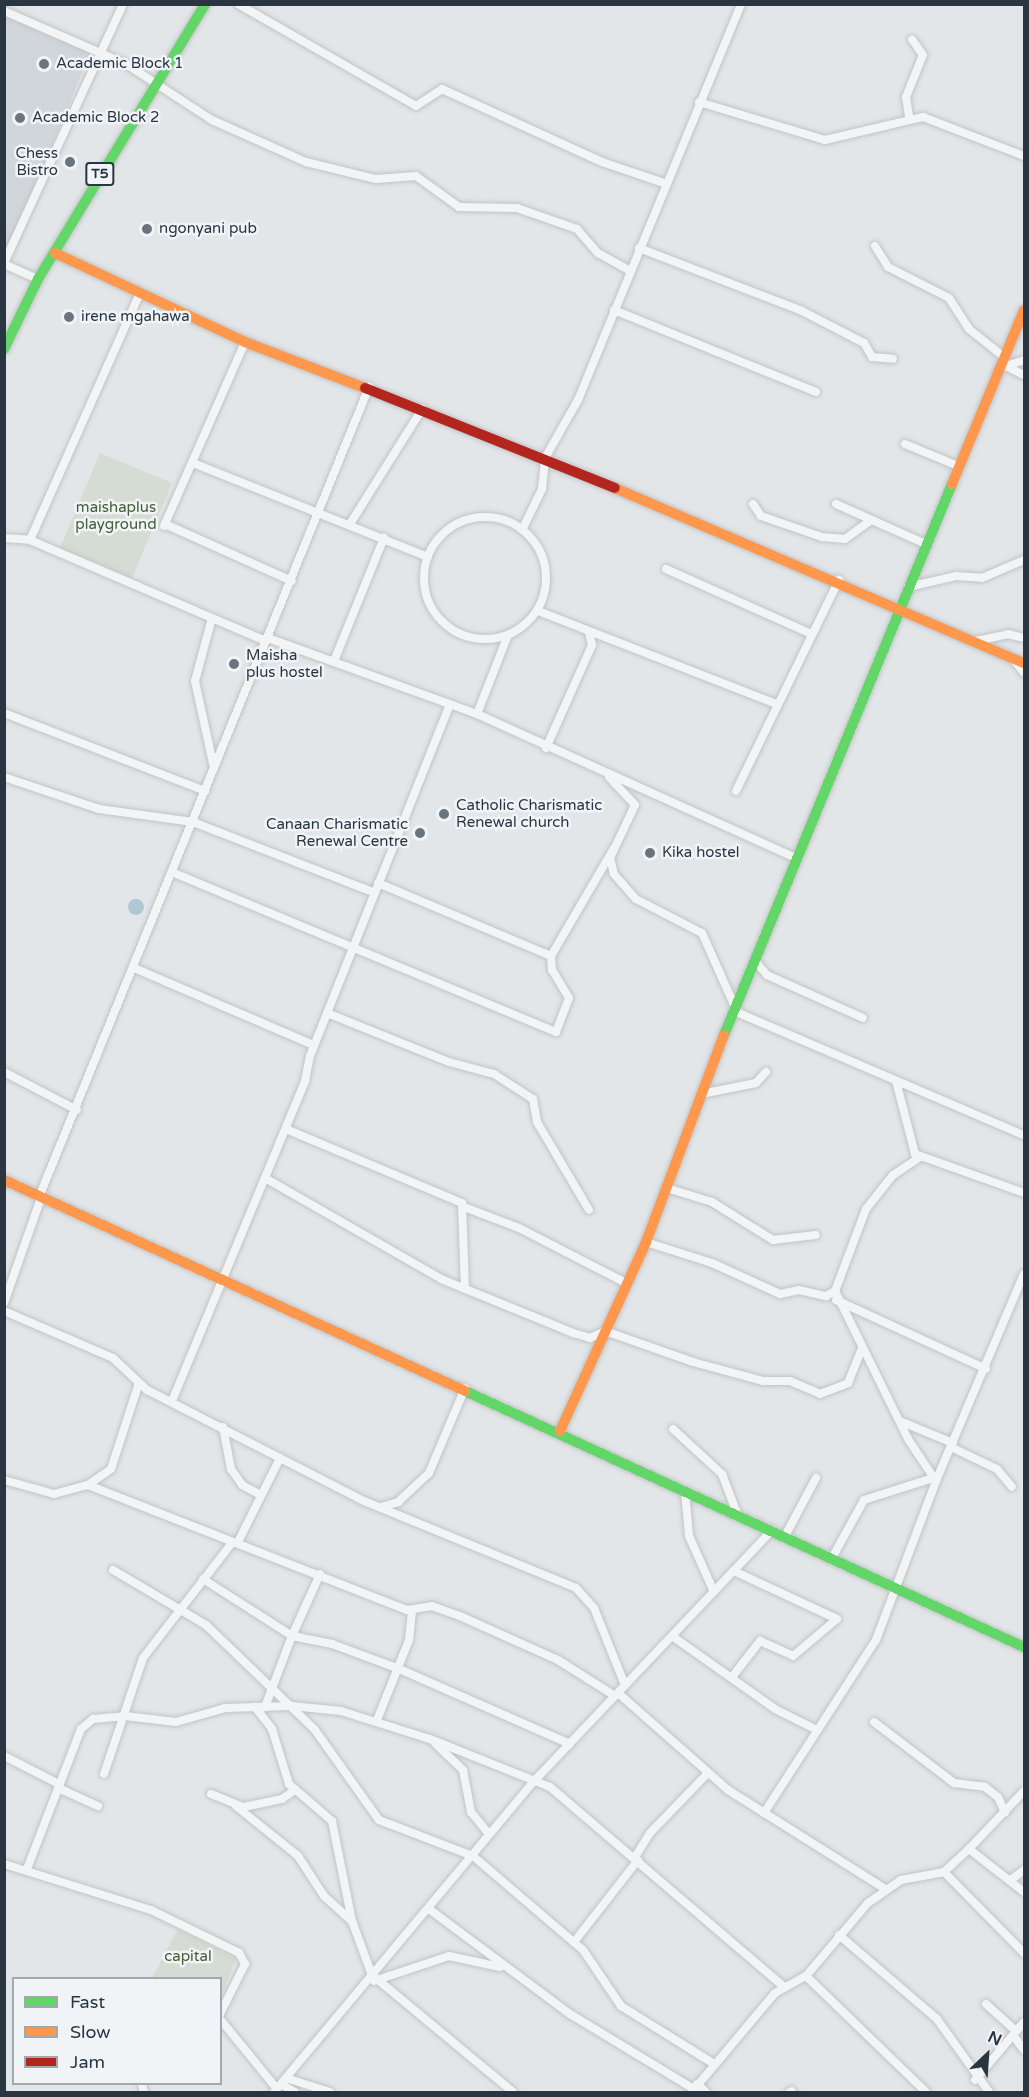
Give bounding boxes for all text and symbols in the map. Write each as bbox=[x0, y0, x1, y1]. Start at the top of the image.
place label: Academic Block 1 bbox=[56, 55, 183, 73]
marker: Academic Block 1 bbox=[37, 57, 51, 71]
place label: Academic Block 2 bbox=[32, 109, 159, 127]
marker: Academic Block 2 bbox=[13, 111, 27, 125]
place label: Chess Bistro bbox=[16, 144, 58, 179]
marker: Chess Bistro bbox=[63, 155, 77, 169]
road number: T5 bbox=[85, 163, 115, 185]
place label: ngonyani pub bbox=[159, 220, 257, 238]
marker: ngonyani pub bbox=[140, 222, 154, 236]
place label: irene mgahawa bbox=[81, 308, 190, 326]
marker: irene mgahawa bbox=[62, 310, 76, 324]
park label: maishaplus playground bbox=[75, 498, 157, 533]
place label: Maisha plus hostel bbox=[246, 646, 323, 681]
marker: Maisha plus hostel bbox=[227, 657, 241, 671]
place label: Catholic Charismatic Renewal church bbox=[456, 796, 602, 831]
marker: Catholic Charismatic Renewal church bbox=[437, 807, 451, 821]
place label: Canaan Charismatic Renewal Centre bbox=[266, 815, 408, 850]
marker: Canaan Charismatic Renewal Centre bbox=[413, 826, 427, 840]
place label: Kika hostel bbox=[662, 844, 739, 862]
marker: Kika hostel bbox=[643, 846, 657, 860]
park label: capital bbox=[164, 1948, 212, 1966]
legend bbox=[12, 1977, 222, 2085]
text: Fast bbox=[70, 1991, 105, 2013]
text: Slow bbox=[70, 2021, 111, 2043]
north arrow bbox=[957, 2025, 1017, 2085]
text: N bbox=[985, 2027, 1005, 2050]
text: Jam bbox=[70, 2051, 105, 2073]

